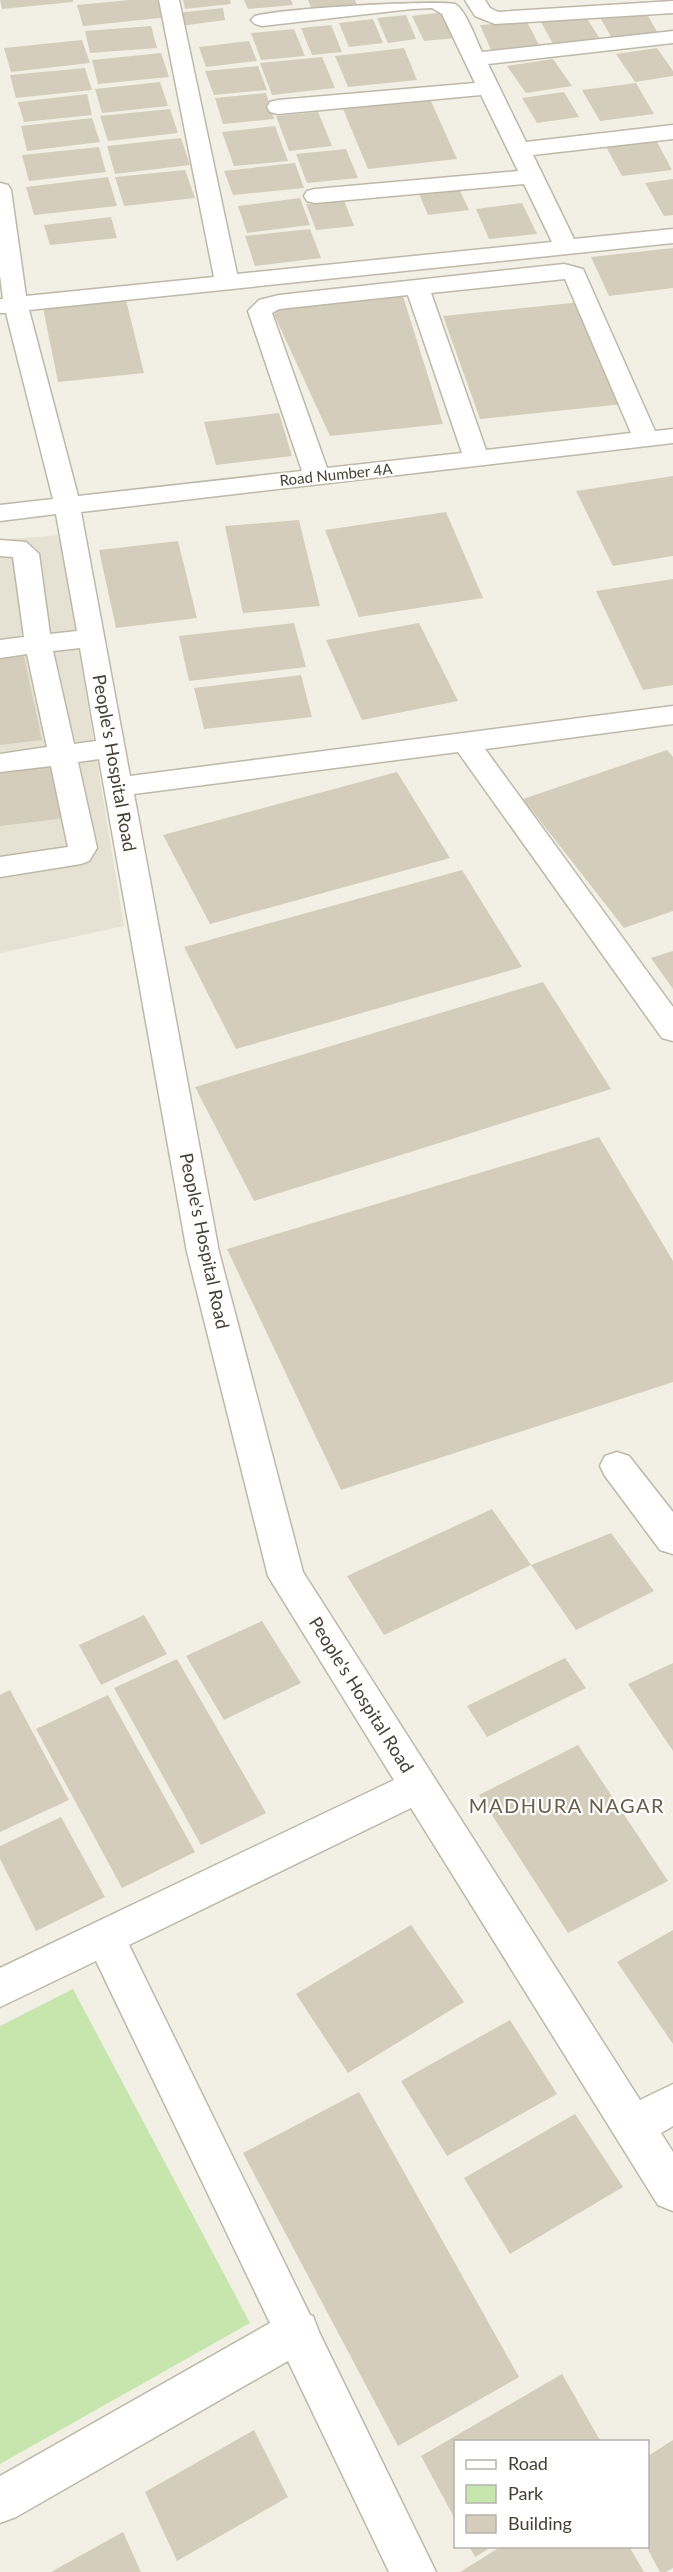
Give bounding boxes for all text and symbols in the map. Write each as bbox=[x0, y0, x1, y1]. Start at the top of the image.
street label: Road Number 4A bbox=[279, 459, 394, 489]
street label: People's Hospital Road bbox=[89, 673, 141, 853]
street label: People's Hospital Road bbox=[176, 1151, 234, 1331]
street label: People's Hospital Road bbox=[305, 1613, 419, 1776]
district label: MADHURA NAGAR bbox=[469, 1793, 665, 1817]
legend bbox=[454, 2440, 649, 2548]
text: Road bbox=[508, 2452, 548, 2474]
text: Park bbox=[508, 2482, 544, 2504]
text: Building bbox=[508, 2512, 572, 2534]

